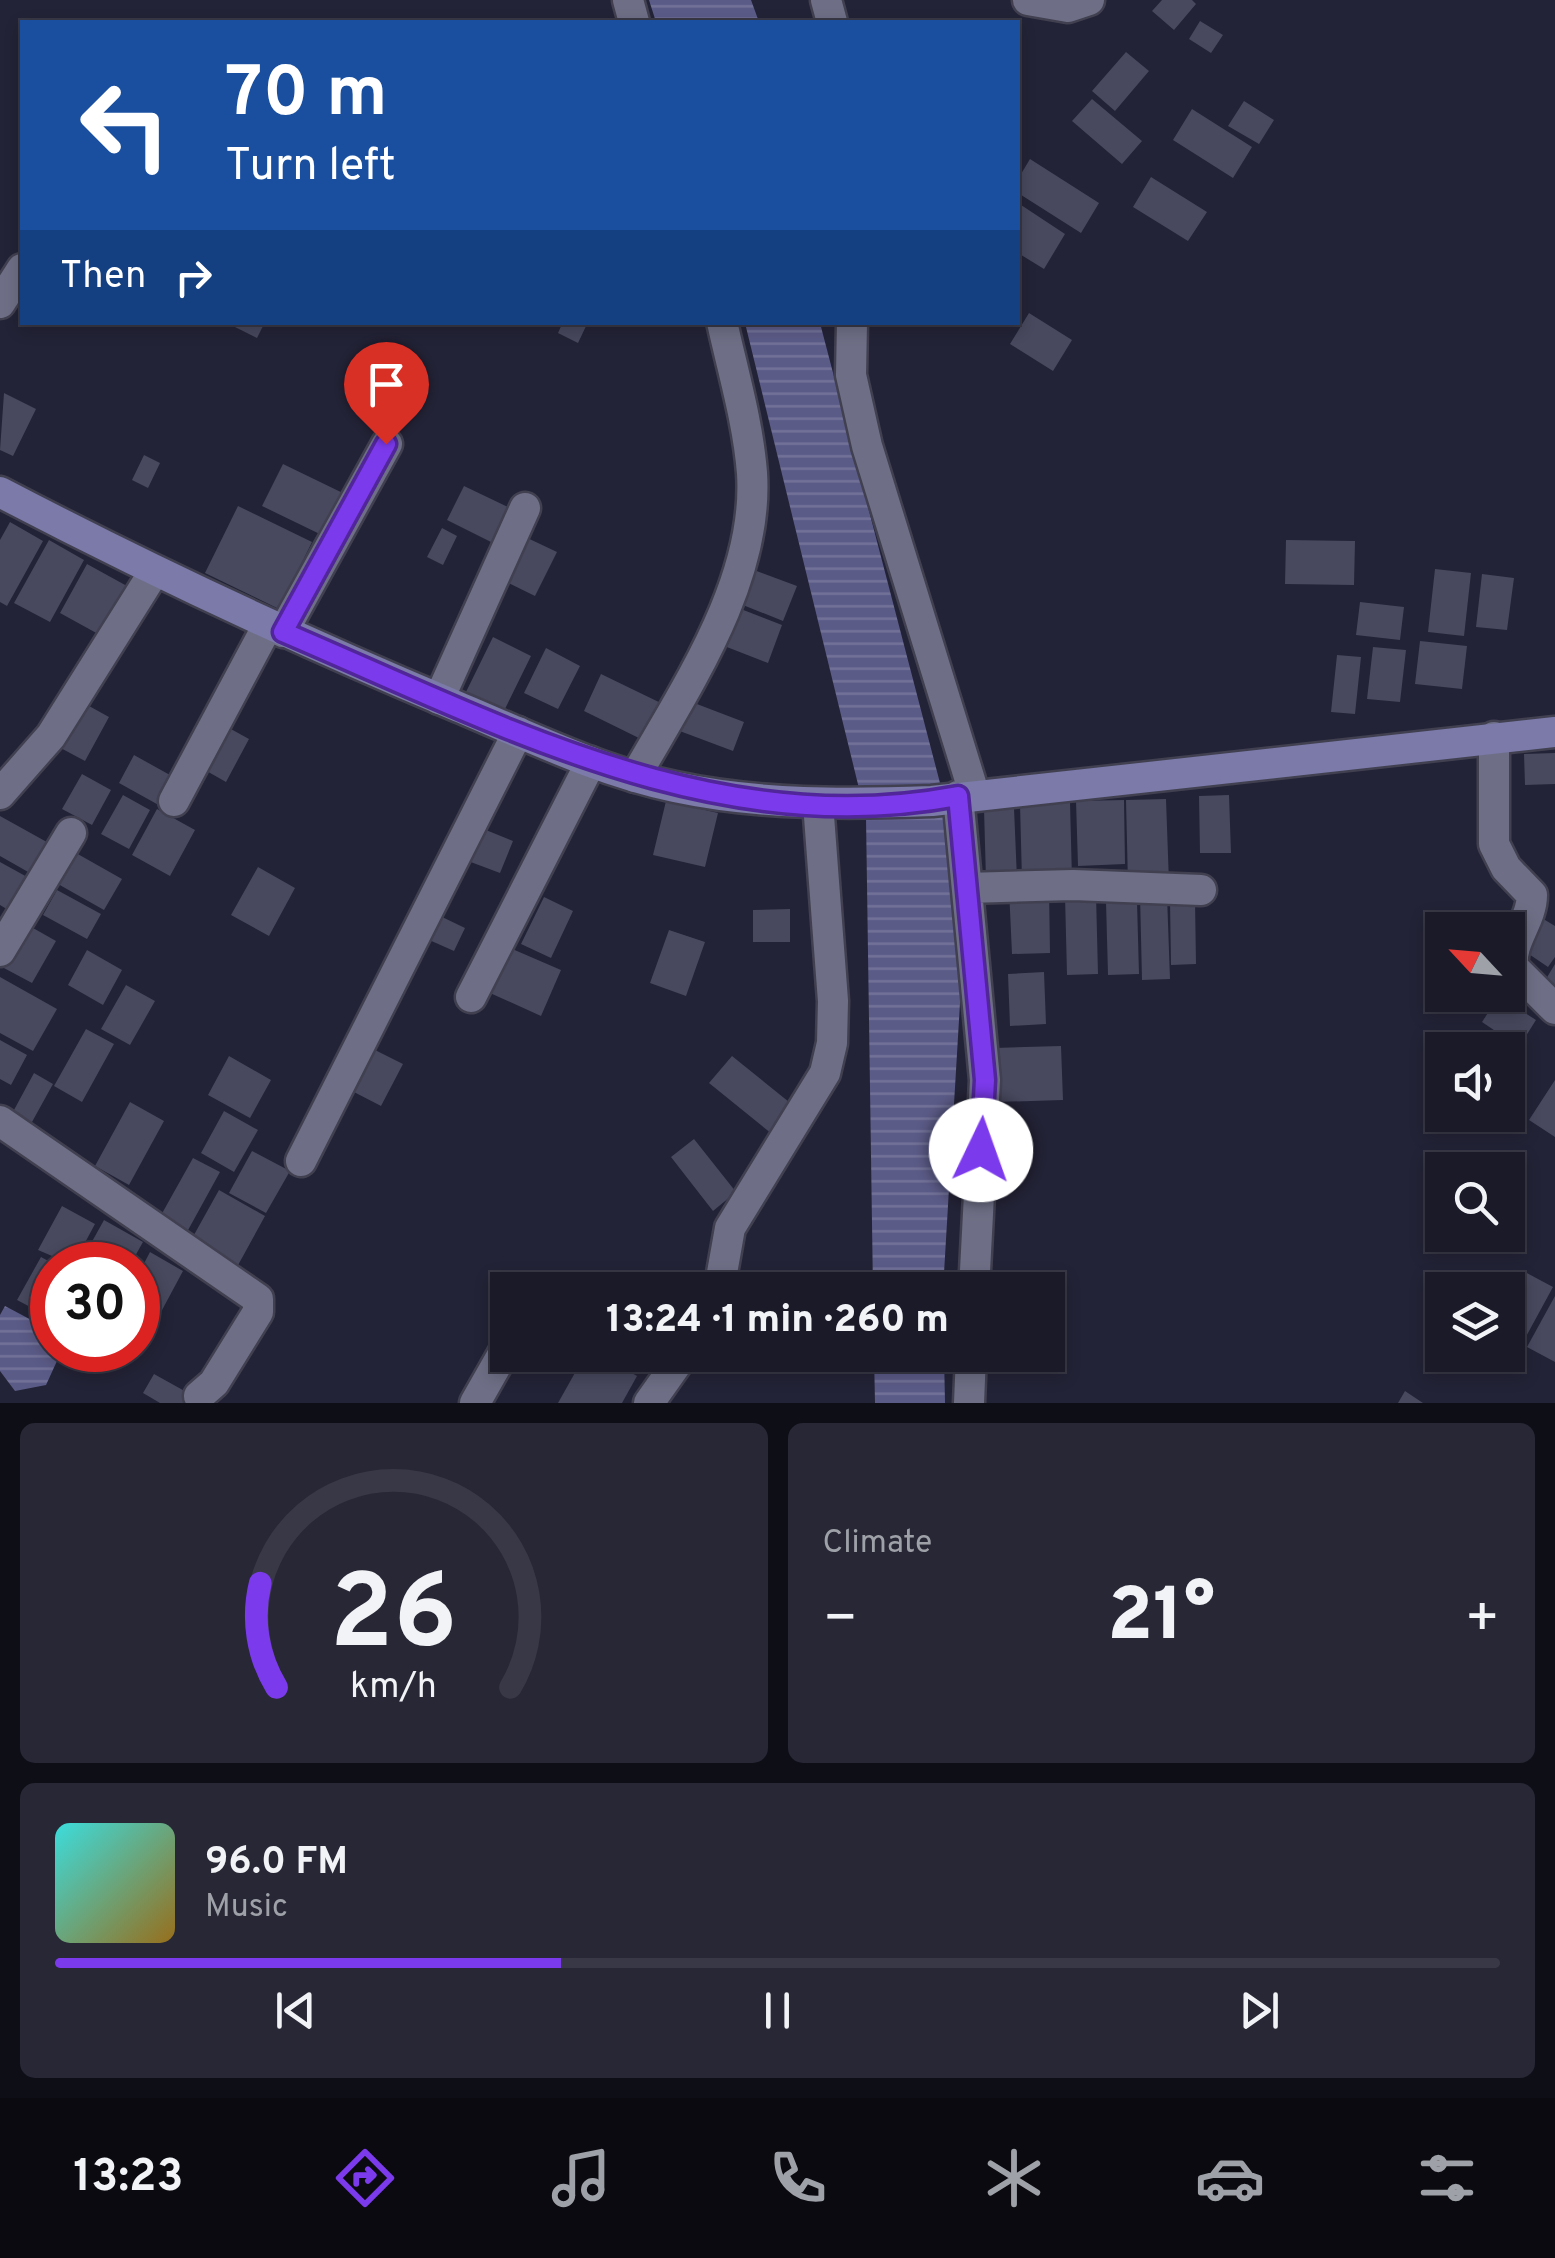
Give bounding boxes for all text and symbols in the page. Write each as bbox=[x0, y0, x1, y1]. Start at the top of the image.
text: 70 m bbox=[225, 52, 388, 141]
icon: left bbox=[60, 60, 190, 190]
text: Turn left bbox=[225, 139, 396, 196]
icon: right bbox=[166, 250, 221, 305]
text: Then bbox=[60, 253, 146, 302]
pin bbox=[344, 342, 429, 445]
icon: arrive bbox=[359, 357, 414, 412]
north arrow bbox=[1425, 912, 1525, 1012]
map controls bbox=[1425, 912, 1525, 1372]
button: sound bbox=[1425, 1032, 1525, 1132]
position arrow bbox=[929, 1098, 1033, 1202]
button: search bbox=[1425, 1152, 1525, 1252]
speed limit sign: 30 bbox=[30, 1242, 160, 1372]
button: layers bbox=[1425, 1272, 1525, 1372]
text: 13:24 · 1 min · 260 m bbox=[606, 1297, 949, 1346]
text: Climate bbox=[823, 1524, 932, 1564]
text: 26 bbox=[330, 1553, 458, 1685]
text: 21° bbox=[1107, 1572, 1215, 1667]
text: − bbox=[823, 1586, 858, 1656]
text: + bbox=[1465, 1586, 1500, 1656]
text: km/h bbox=[350, 1665, 437, 1711]
text: 96.0 FM bbox=[205, 1839, 348, 1888]
text: Music bbox=[205, 1888, 288, 1928]
icon: previous bbox=[268, 1983, 323, 2038]
icon: pause bbox=[750, 1983, 805, 2038]
icon: next bbox=[1232, 1983, 1287, 2038]
icon: directions bbox=[330, 2143, 400, 2213]
icon: music bbox=[546, 2143, 616, 2213]
icon: phone bbox=[763, 2143, 833, 2213]
icon: climate bbox=[979, 2143, 1049, 2213]
icon: car bbox=[1195, 2143, 1265, 2213]
icon: filters bbox=[1412, 2143, 1482, 2213]
text: 13:23 bbox=[73, 2150, 184, 2207]

